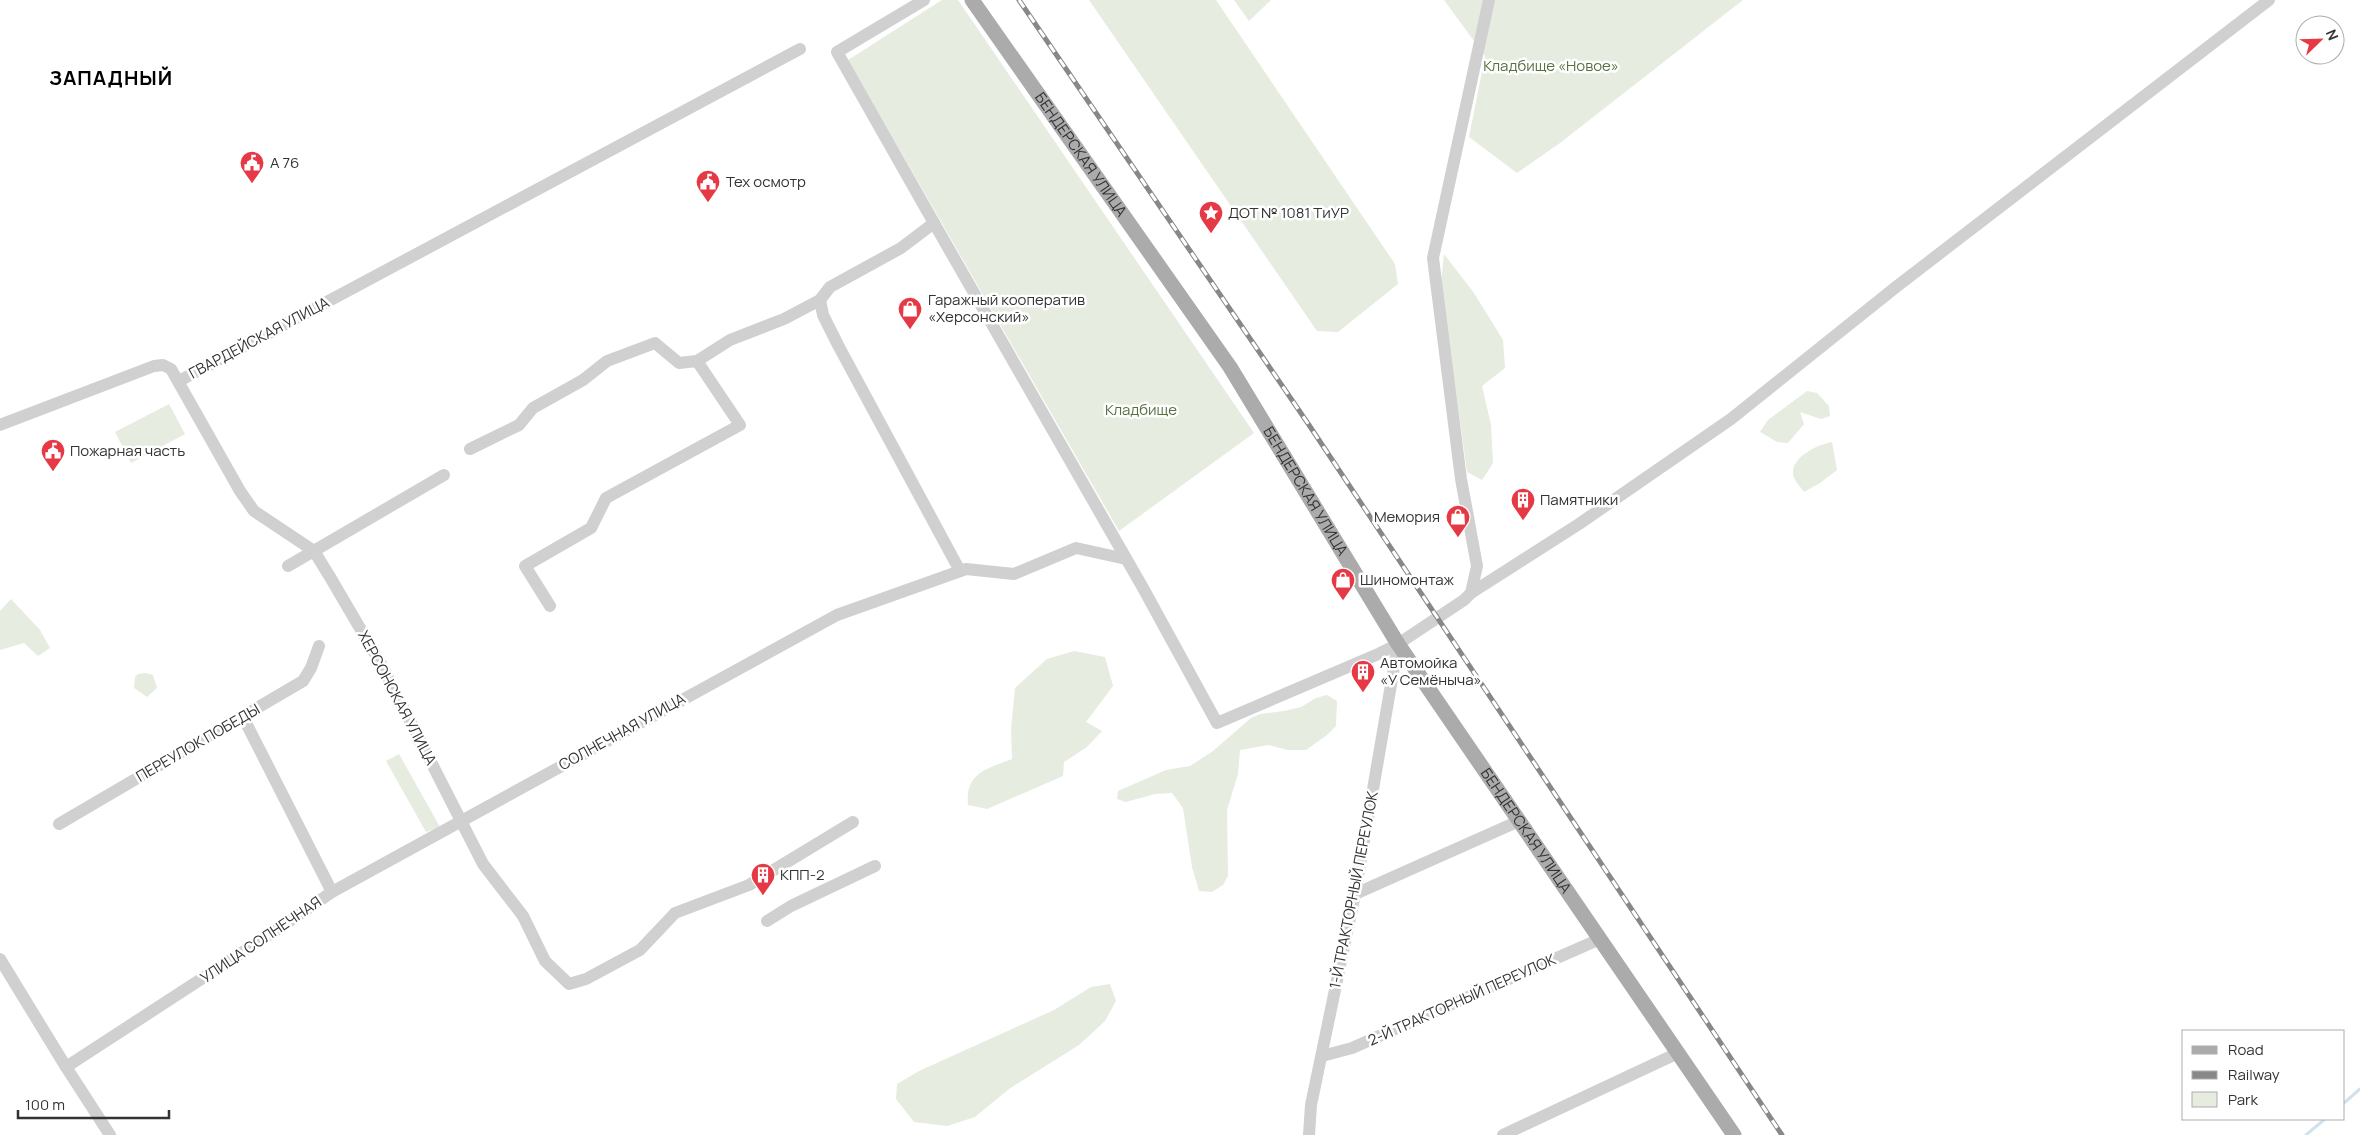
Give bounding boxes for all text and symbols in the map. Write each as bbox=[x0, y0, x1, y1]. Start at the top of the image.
north arrow bbox=[2295, 15, 2345, 65]
text: N bbox=[2322, 26, 2343, 43]
park label: Кладбище «Новое» bbox=[1483, 55, 1619, 76]
district label: ЗАПАДНЫЙ bbox=[49, 64, 173, 91]
street label: БЕНДЕРСКАЯ УЛИЦА bbox=[1030, 88, 1132, 221]
public building icon: А 76 bbox=[239, 150, 265, 184]
place label: А 76 bbox=[270, 152, 299, 173]
public building icon: Тех осмотр bbox=[695, 169, 721, 203]
place label: Тех осмотр bbox=[726, 171, 806, 192]
place icon: ДОТ № 1081 ТиУР bbox=[1198, 200, 1224, 234]
place label: ДОТ № 1081 ТиУР bbox=[1228, 202, 1349, 223]
place label: Гаражный кооператив «Херсонский» bbox=[928, 289, 1085, 327]
street label: ГВАРДЕЙСКАЯ УЛИЦА bbox=[185, 291, 333, 383]
shop icon: Гаражный кооператив «Херсонский» bbox=[897, 296, 923, 330]
park label: Кладбище bbox=[1105, 399, 1177, 420]
street label: БЕНДЕРСКАЯ УЛИЦА bbox=[1259, 423, 1353, 560]
public building icon: Пожарная часть bbox=[40, 438, 66, 472]
place label: Пожарная часть bbox=[70, 440, 185, 461]
building icon: Памятники bbox=[1510, 487, 1536, 521]
place label: Памятники bbox=[1540, 489, 1618, 510]
shop icon: Мемория bbox=[1445, 504, 1471, 538]
place label: Мемория bbox=[1374, 506, 1440, 527]
shop icon: Шиномонтаж bbox=[1330, 567, 1356, 601]
place label: Шиномонтаж bbox=[1360, 569, 1455, 590]
street label: ХЕРСОНСКАЯ УЛИЦА bbox=[353, 627, 442, 769]
place label: Автомойка «У Семёныча» bbox=[1380, 652, 1482, 690]
building icon: Автомойка «У Семёныча» bbox=[1350, 659, 1376, 693]
street label: СОЛНЕЧНАЯ УЛИЦА bbox=[555, 688, 689, 775]
street label: ПЕРЕУЛОК ПОБЕДЫ bbox=[132, 699, 263, 787]
street label: БЕНДЕРСКАЯ УЛИЦА bbox=[1476, 764, 1577, 898]
street label: 1-Й ТРАКТОРНЫЙ ПЕРЕУЛОК bbox=[1324, 789, 1383, 990]
building icon: КПП-2 bbox=[750, 862, 776, 896]
place label: КПП-2 bbox=[780, 864, 825, 885]
street label: УЛИЦА СОЛНЕЧНАЯ bbox=[196, 891, 325, 988]
street label: 2-Й ТРАКТОРНЫЙ ПЕРЕУЛОК bbox=[1365, 949, 1559, 1051]
legend bbox=[2182, 1030, 2345, 1120]
text: Road bbox=[2228, 1039, 2264, 1060]
text: Railway bbox=[2228, 1064, 2280, 1085]
scale bar bbox=[18, 1088, 169, 1120]
text: Park bbox=[2228, 1089, 2258, 1110]
text: 100 m bbox=[25, 1094, 65, 1115]

